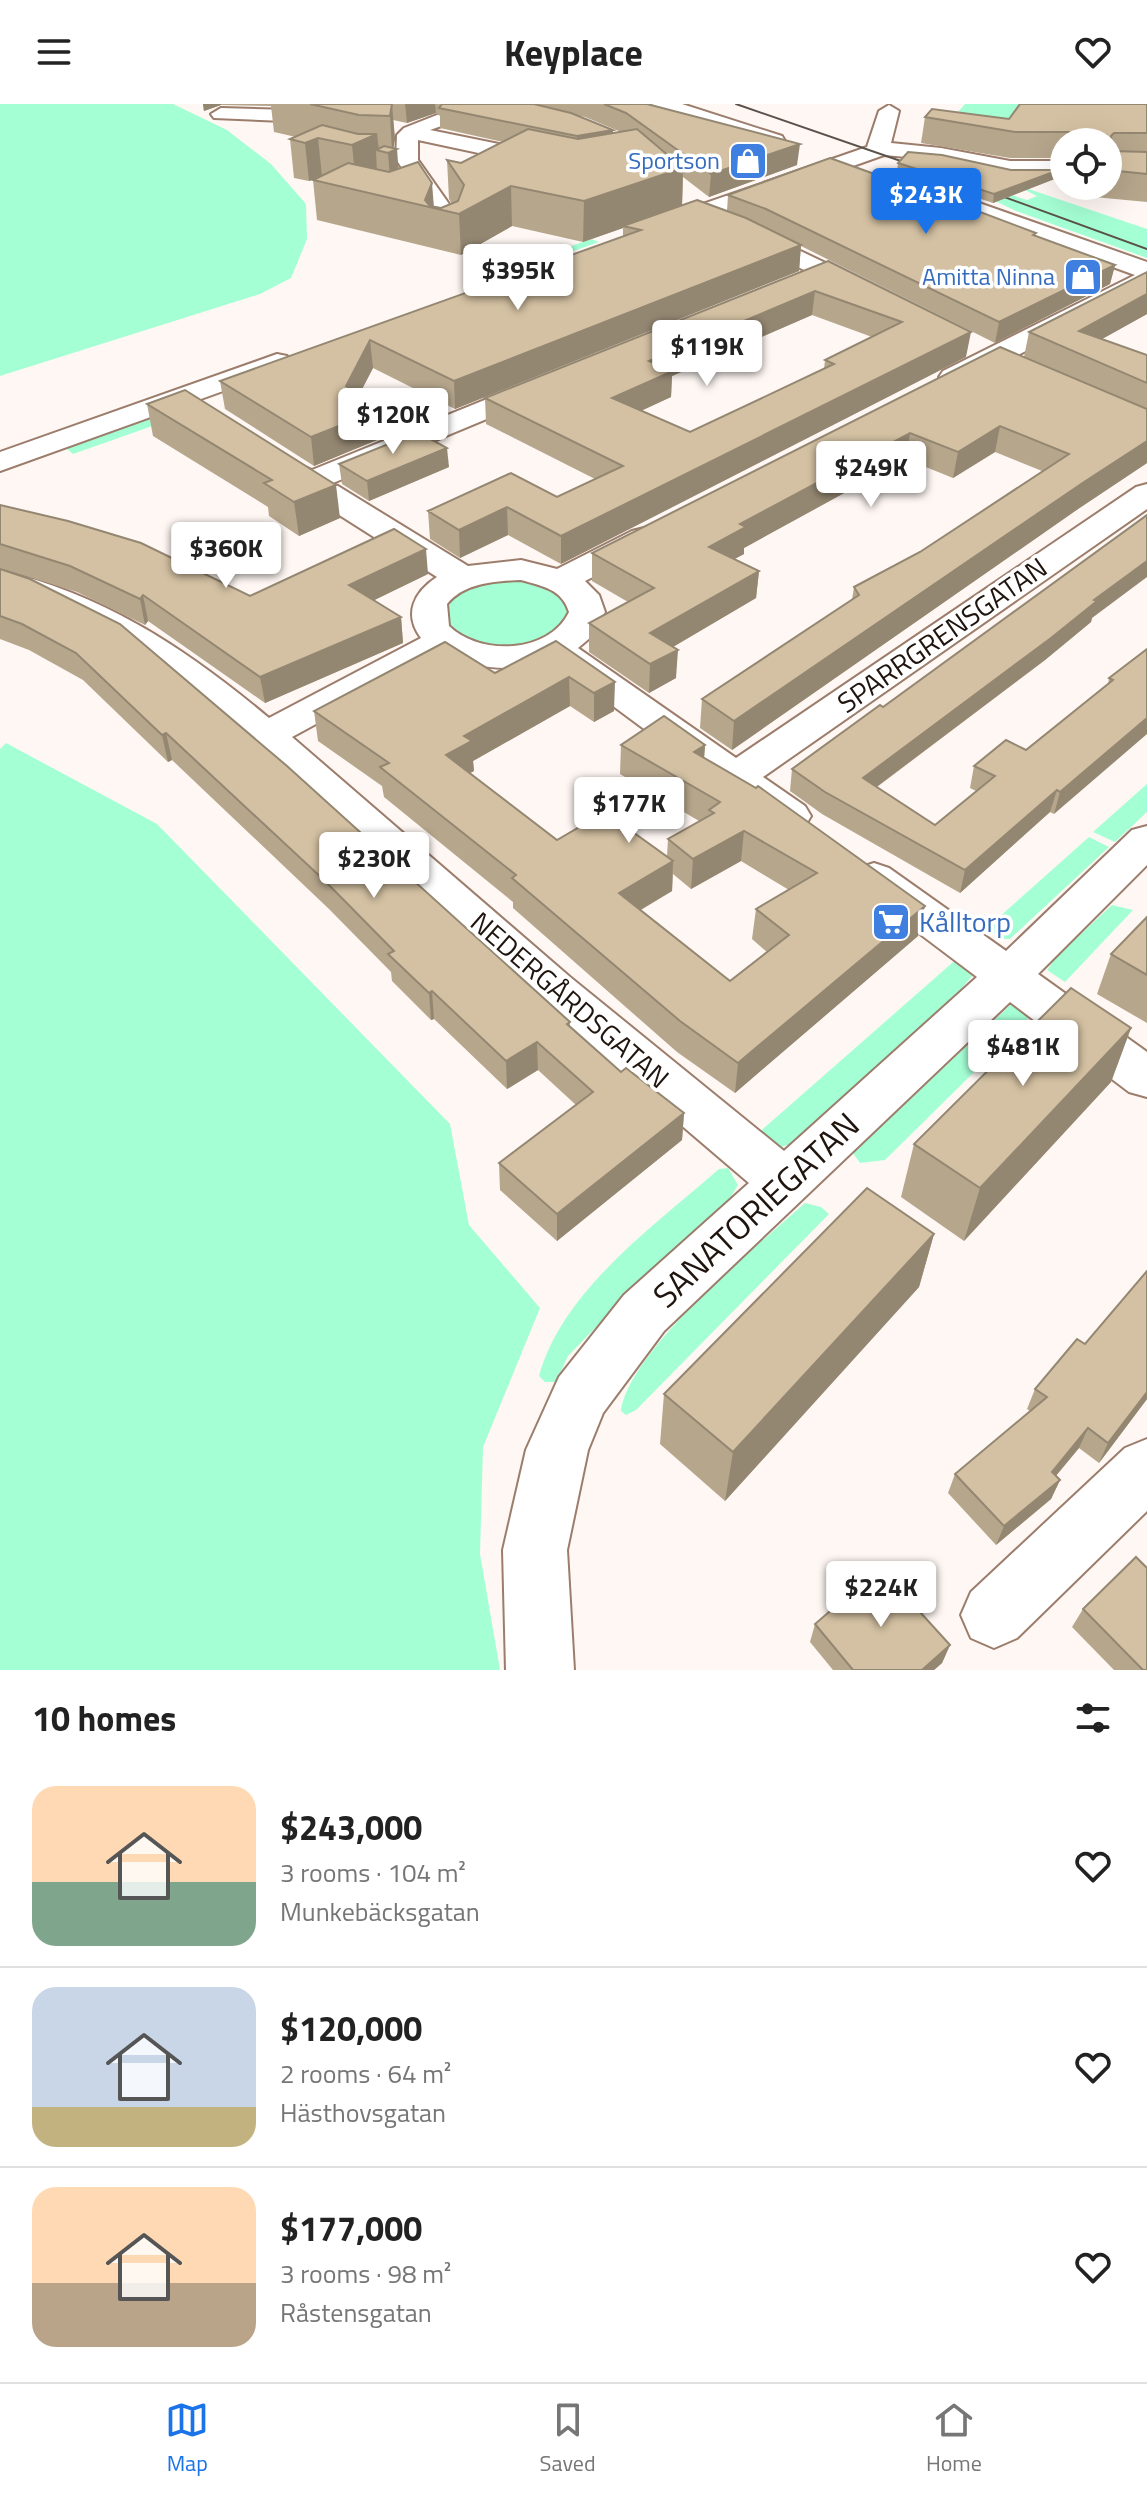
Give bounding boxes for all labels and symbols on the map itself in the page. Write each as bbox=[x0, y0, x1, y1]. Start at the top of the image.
shop icon: Sportson bbox=[727, 140, 769, 182]
place label: Sportson bbox=[628, 142, 720, 178]
pin: $243K bbox=[870, 168, 982, 236]
pin: $395K bbox=[462, 244, 574, 312]
shop icon: Amitta Ninna bbox=[1062, 256, 1104, 298]
place label: Amitta Ninna bbox=[922, 258, 1055, 294]
pin: $119K bbox=[651, 320, 763, 388]
pin: $120K bbox=[337, 388, 449, 456]
pin: $249K bbox=[815, 441, 927, 509]
pin: $360K bbox=[170, 522, 282, 590]
street label: SPARRGRENSGATAN bbox=[828, 546, 1056, 723]
pin: $177K bbox=[573, 777, 685, 845]
pin: $230K bbox=[318, 832, 430, 900]
place label: Kålltorp bbox=[919, 900, 1011, 943]
street label: NEDERGÅRDSGATAN bbox=[461, 901, 679, 1098]
supermarket icon: Kålltorp bbox=[870, 901, 912, 943]
pin: $481K bbox=[967, 1020, 1079, 1088]
street label: SANATORIEGATAN bbox=[640, 1099, 871, 1319]
pin: $224K bbox=[825, 1561, 937, 1629]

